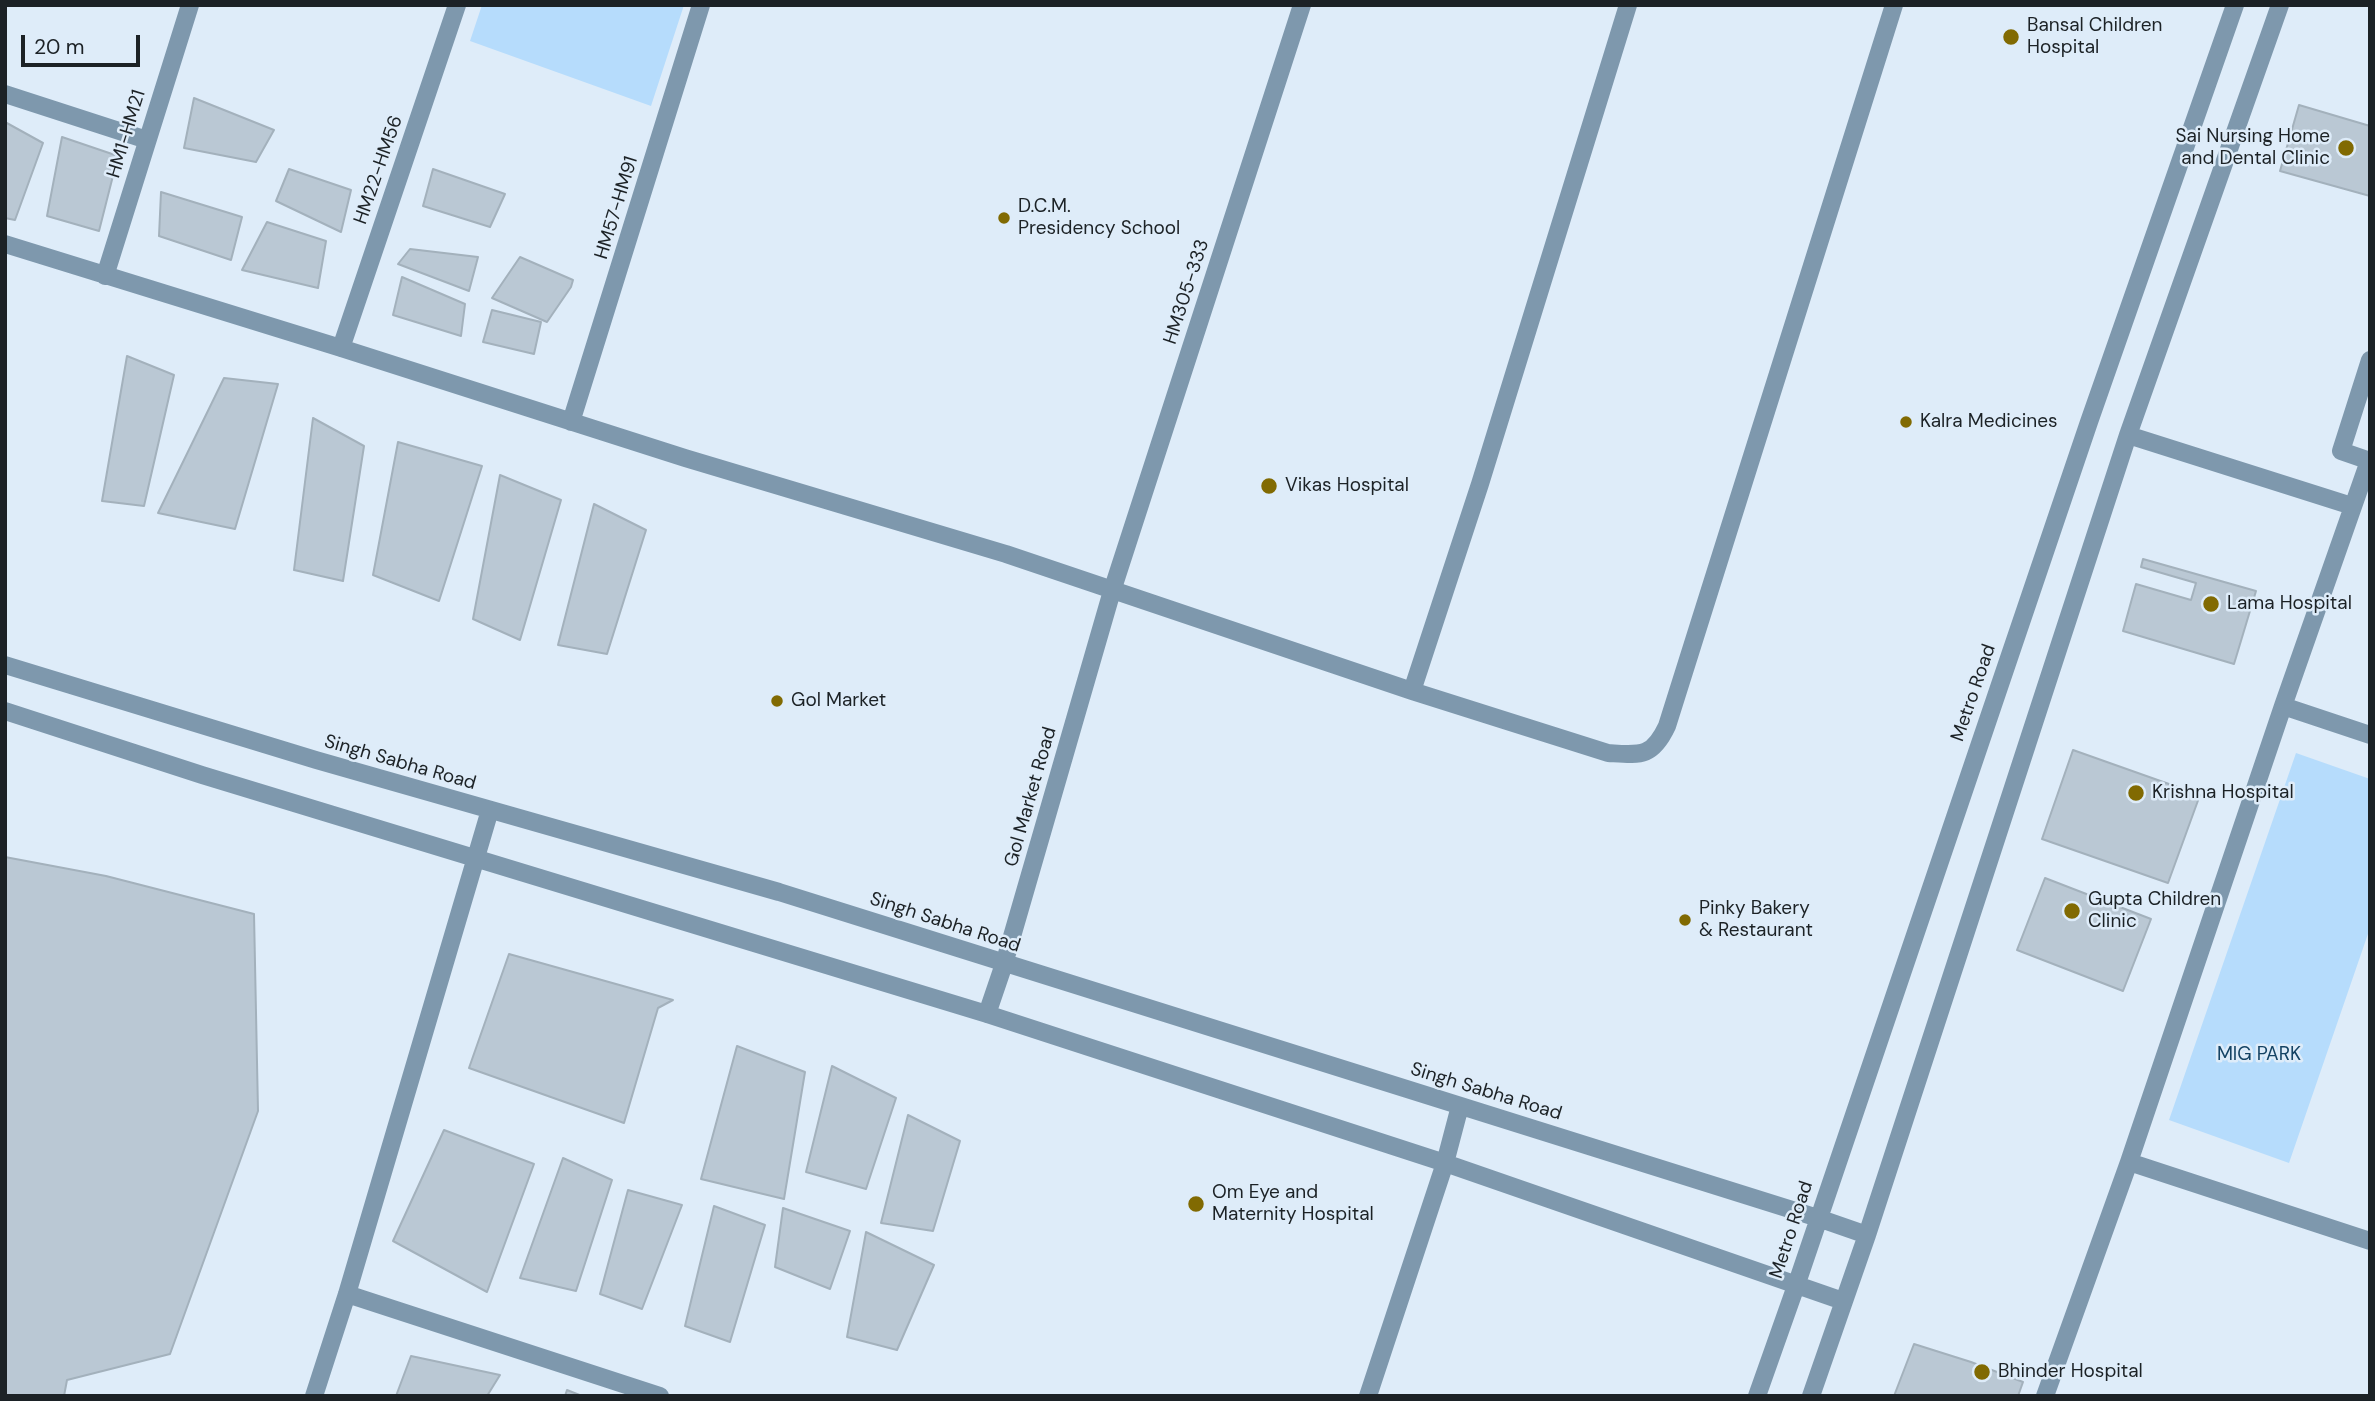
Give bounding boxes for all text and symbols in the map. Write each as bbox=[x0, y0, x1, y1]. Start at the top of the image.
place label: Bansal Children Hospital bbox=[2027, 15, 2162, 59]
scale bar bbox=[24, 21, 144, 65]
marker: Bansal Children Hospital bbox=[2001, 27, 2021, 47]
text: 20 m bbox=[34, 33, 85, 61]
street label: HM1-HM21 bbox=[103, 87, 151, 181]
street label: HM22-HM56 bbox=[350, 113, 408, 227]
place label: Sai Nursing Home and Dental Clinic bbox=[2175, 126, 2330, 170]
marker: Sai Nursing Home and Dental Clinic bbox=[2336, 138, 2356, 158]
street label: HM57-HM91 bbox=[591, 154, 643, 262]
place label: D.C.M. Presidency School bbox=[1018, 196, 1180, 240]
marker: D.C.M. Presidency School bbox=[996, 210, 1012, 226]
street label: HM305-333 bbox=[1159, 237, 1215, 347]
place label: Kalra Medicines bbox=[1920, 411, 2058, 433]
marker: Kalra Medicines bbox=[1898, 414, 1914, 430]
place label: Vikas Hospital bbox=[1285, 475, 1409, 497]
marker: Vikas Hospital bbox=[1259, 476, 1279, 496]
place label: Lama Hospital bbox=[2227, 593, 2352, 615]
marker: Lama Hospital bbox=[2201, 594, 2221, 614]
street label: Metro Road bbox=[1947, 641, 2001, 745]
place label: Gol Market bbox=[791, 690, 886, 712]
marker: Gol Market bbox=[769, 693, 785, 709]
street label: Gol Market Road bbox=[1000, 724, 1062, 870]
street label: Singh Sabha Road bbox=[321, 730, 479, 796]
place label: Krishna Hospital bbox=[2152, 782, 2294, 804]
marker: Krishna Hospital bbox=[2126, 783, 2146, 803]
street label: Singh Sabha Road bbox=[867, 888, 1023, 958]
place label: Gupta Children Clinic bbox=[2088, 889, 2221, 933]
place label: Pinky Bakery & Restaurant bbox=[1699, 898, 1813, 942]
marker: Gupta Children Clinic bbox=[2062, 901, 2082, 921]
marker: Pinky Bakery & Restaurant bbox=[1677, 912, 1693, 928]
park label: MIG PARK bbox=[2217, 1044, 2301, 1066]
street label: Singh Sabha Road bbox=[1408, 1058, 1564, 1126]
street label: Metro Road bbox=[1766, 1178, 1818, 1282]
place label: Om Eye and Maternity Hospital bbox=[1212, 1182, 1374, 1226]
marker: Om Eye and Maternity Hospital bbox=[1186, 1194, 1206, 1214]
place label: Bhinder Hospital bbox=[1998, 1361, 2143, 1383]
marker: Bhinder Hospital bbox=[1972, 1362, 1992, 1382]

